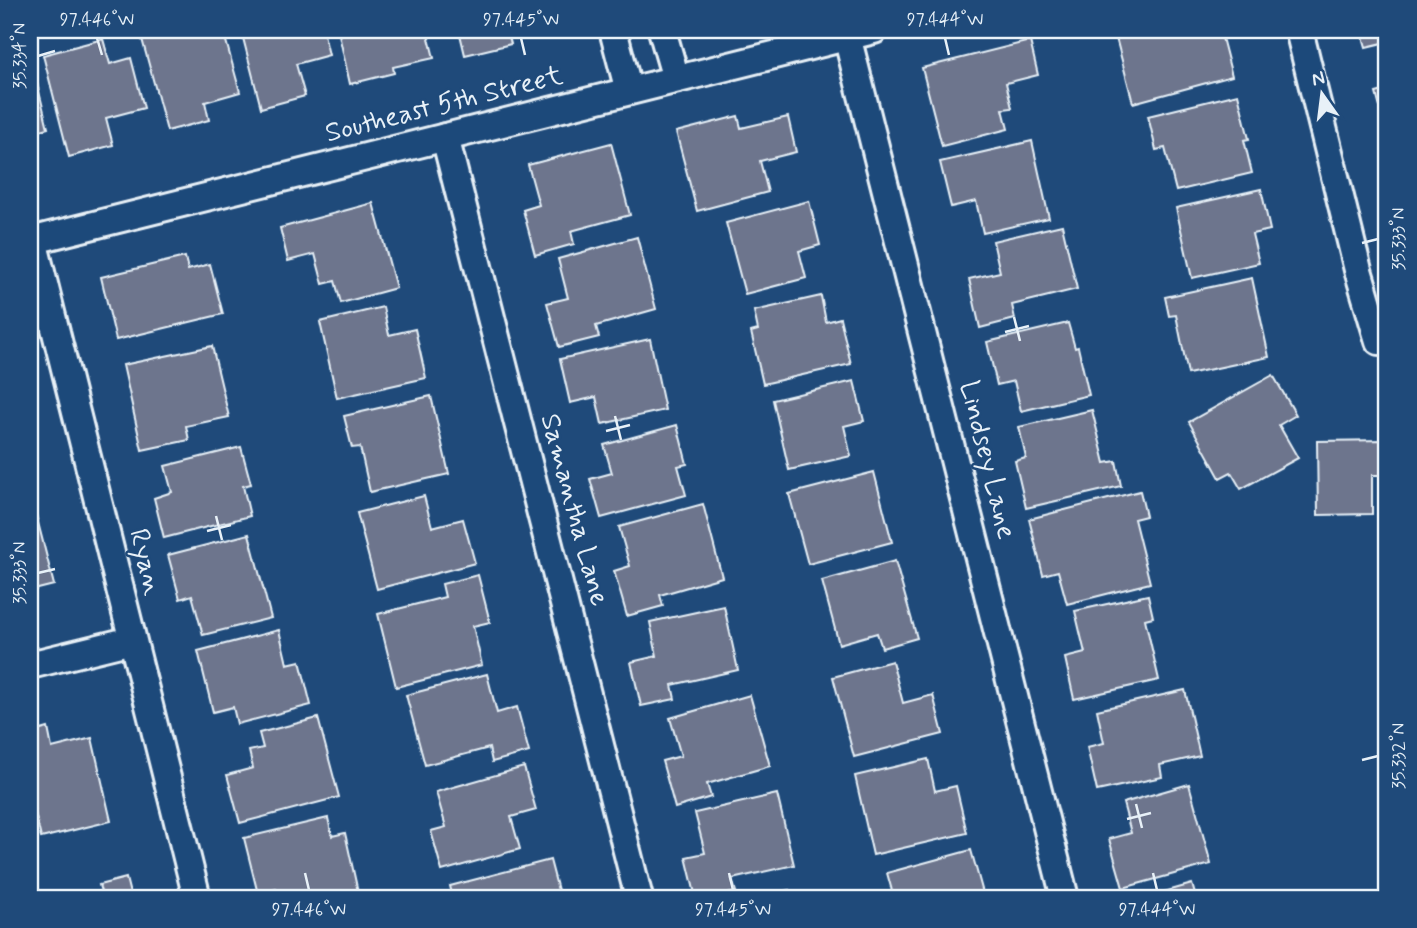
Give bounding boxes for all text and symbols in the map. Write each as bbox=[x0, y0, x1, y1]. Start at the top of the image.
text: 97.446°W bbox=[60, 8, 134, 32]
text: 97.445°W bbox=[483, 8, 559, 32]
text: 97.444°W bbox=[907, 8, 983, 32]
text: 35.334°N bbox=[8, 23, 32, 89]
street label: Southeast 5th Street bbox=[321, 57, 567, 152]
north arrow bbox=[1288, 60, 1358, 130]
text: N bbox=[1309, 65, 1327, 93]
text: 35.333°N bbox=[1387, 207, 1411, 271]
street label: Lindsey Lane bbox=[949, 377, 1025, 543]
street label: Samantha Lane bbox=[531, 410, 617, 610]
street label: Ryan bbox=[119, 525, 171, 599]
text: 35.333°N bbox=[8, 541, 32, 605]
text: 35.332°N bbox=[1387, 723, 1411, 789]
text: 97.446°W bbox=[272, 898, 346, 922]
text: 97.445°W bbox=[695, 898, 771, 922]
text: 97.444°W bbox=[1119, 898, 1195, 922]

